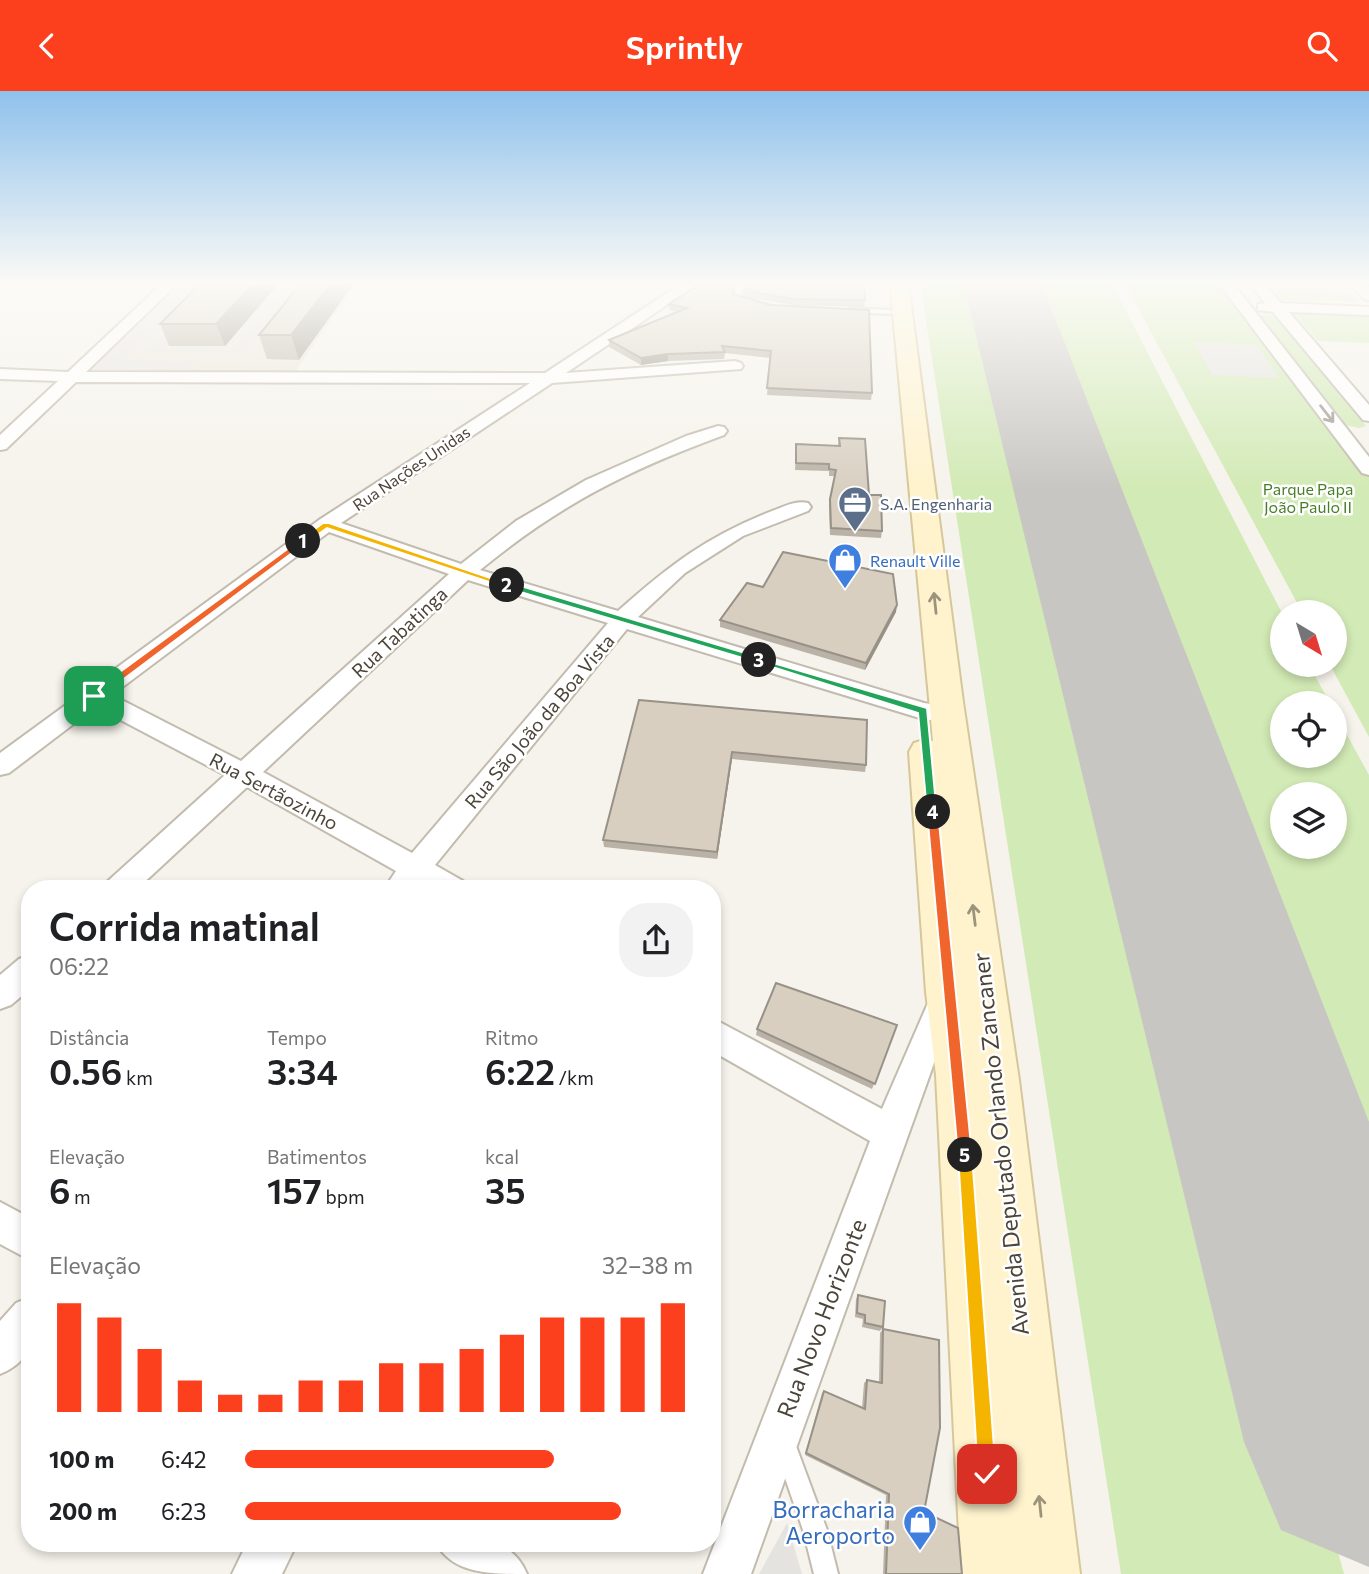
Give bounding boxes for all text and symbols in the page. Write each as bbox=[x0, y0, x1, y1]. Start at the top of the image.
text: Sprintly bbox=[626, 26, 743, 66]
icon: back bbox=[28, 27, 66, 65]
icon: search bbox=[1303, 27, 1341, 65]
one-way arrow bbox=[1320, 404, 1335, 422]
street label: Rua Nações Unidas bbox=[349, 422, 473, 514]
park label: Parque Papa João Paulo II bbox=[1263, 479, 1353, 516]
office icon: S.A. Engenharia bbox=[836, 484, 874, 533]
place label: S.A. Engenharia bbox=[880, 494, 992, 513]
pin: 1 bbox=[286, 524, 320, 559]
text: 1 bbox=[298, 529, 307, 552]
shop icon: Renault Ville bbox=[826, 541, 864, 590]
place label: Renault Ville bbox=[870, 551, 960, 570]
pin: 2 bbox=[490, 567, 524, 603]
text: 2 bbox=[501, 573, 512, 596]
street label: Rua Tabatinga bbox=[346, 582, 452, 682]
one-way arrow bbox=[928, 592, 941, 615]
north arrow bbox=[1270, 600, 1348, 677]
map controls bbox=[1270, 600, 1347, 859]
street label: Rua São João da Boa Vista bbox=[459, 629, 619, 813]
pin: 3 bbox=[742, 643, 776, 677]
text: 3 bbox=[753, 648, 764, 671]
pin bbox=[64, 666, 124, 726]
icon: arrive bbox=[75, 677, 113, 715]
button: locate bbox=[1270, 691, 1347, 768]
street label: Rua Sertãozinho bbox=[206, 748, 342, 834]
button: layers bbox=[1270, 782, 1347, 859]
pin: 4 bbox=[916, 795, 950, 829]
text: 4 bbox=[927, 800, 938, 823]
text: Corrida matinal bbox=[49, 902, 320, 949]
button: share bbox=[619, 903, 693, 977]
one-way arrow bbox=[967, 904, 980, 927]
street label: Avenida Deputado Orlando Zancaner bbox=[966, 951, 1034, 1337]
text: 06:22 bbox=[49, 952, 109, 980]
text: Distância bbox=[49, 1026, 129, 1049]
text: Tempo bbox=[267, 1026, 327, 1049]
text: Ritmo bbox=[485, 1026, 538, 1049]
text: 0.56 bbox=[49, 1049, 122, 1092]
text: 3:34 bbox=[267, 1049, 338, 1092]
text: 6:22 bbox=[485, 1049, 555, 1092]
text: km bbox=[122, 1066, 153, 1089]
text: /km bbox=[555, 1066, 594, 1089]
pin: 5 bbox=[948, 1137, 982, 1173]
text: 5 bbox=[959, 1143, 970, 1166]
text: Elevação bbox=[49, 1145, 125, 1168]
text: Batimentos bbox=[267, 1145, 367, 1168]
text: kcal bbox=[485, 1145, 519, 1168]
text: 6 bbox=[49, 1168, 70, 1211]
text: 157 bbox=[267, 1168, 322, 1211]
text: 35 bbox=[485, 1168, 526, 1211]
text: m bbox=[70, 1185, 91, 1208]
text: bpm bbox=[322, 1185, 365, 1208]
street label: Rua Novo Horizonte bbox=[770, 1215, 872, 1421]
text: Elevação bbox=[49, 1251, 141, 1279]
text: 32–38 m bbox=[602, 1251, 693, 1279]
pin bbox=[957, 1444, 1017, 1504]
text: 100 m bbox=[49, 1445, 114, 1473]
text: 6:42 bbox=[161, 1445, 207, 1473]
icon: check bbox=[968, 1455, 1006, 1493]
place label: Borracharia Aeroporto bbox=[773, 1495, 895, 1549]
one-way arrow bbox=[1033, 1495, 1046, 1518]
text: 200 m bbox=[49, 1497, 117, 1525]
text: 6:23 bbox=[161, 1497, 206, 1525]
shop icon: Borracharia Aeroporto bbox=[901, 1503, 939, 1552]

